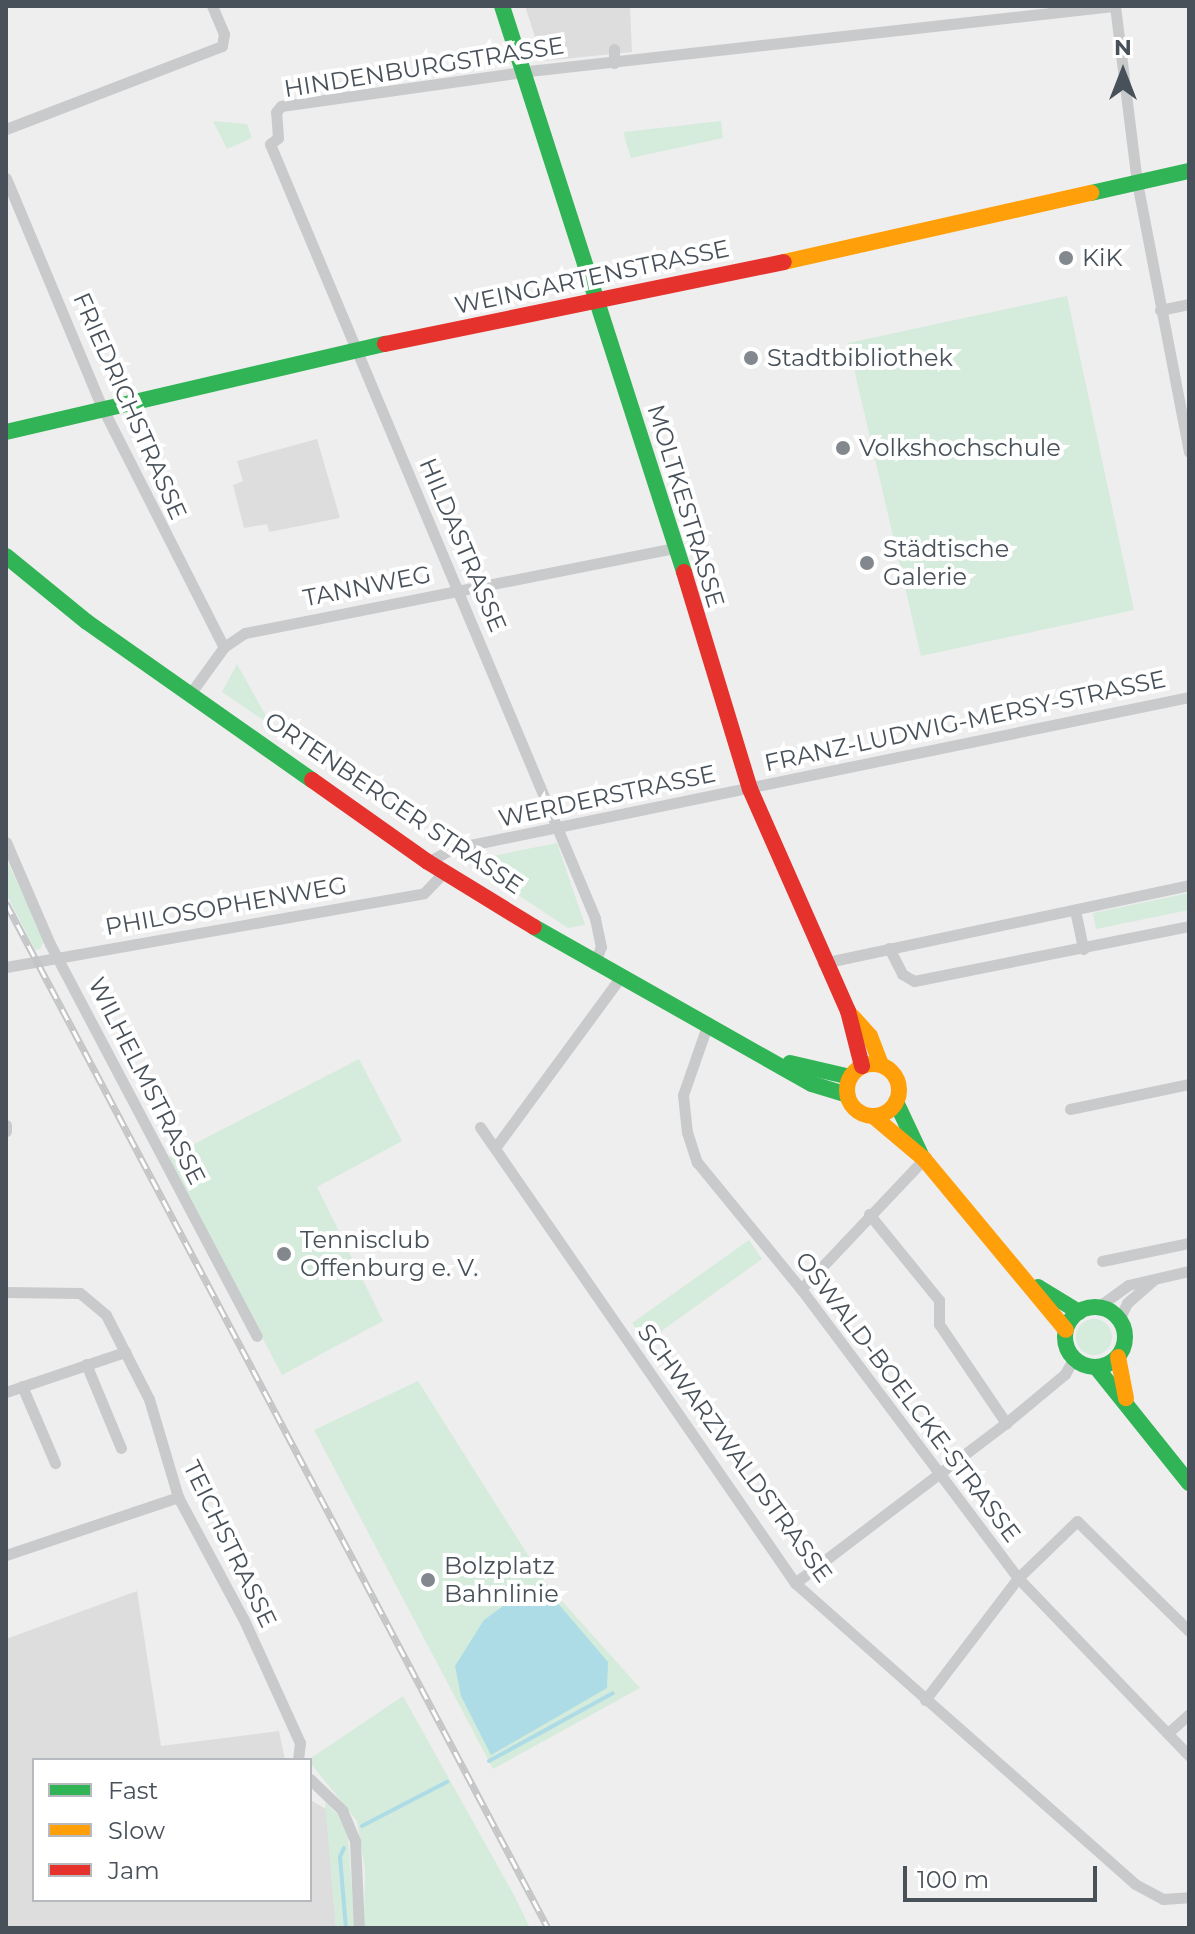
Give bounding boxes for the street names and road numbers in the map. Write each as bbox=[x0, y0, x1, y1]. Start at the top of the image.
street label: HINDENBURGSTRASSE bbox=[282, 31, 566, 103]
street label: WEINGARTENSTRASSE bbox=[452, 234, 732, 320]
street label: FRIEDRICHSTRASSE bbox=[67, 288, 193, 524]
street label: MOLTKESTRASSE bbox=[641, 401, 731, 611]
street label: HILDASTRASSE bbox=[413, 454, 513, 636]
street label: TANNWEG bbox=[301, 559, 433, 613]
street label: FRANZ-LUDWIG-MERSY-STRASSE bbox=[762, 664, 1168, 778]
street label: ORTENBERGER STRASSE bbox=[260, 706, 528, 900]
street label: WERDERSTRASSE bbox=[496, 759, 718, 833]
street label: PHILOSOPHENWEG bbox=[103, 871, 349, 941]
street label: WILHELMSTRASSE bbox=[82, 973, 212, 1189]
street label: OSWALD-BOELCKE-STRASSE bbox=[789, 1246, 1027, 1548]
street label: SCHWARZWALDSTRASSE bbox=[632, 1318, 838, 1588]
street label: TEICHSTRASSE bbox=[177, 1456, 283, 1632]

